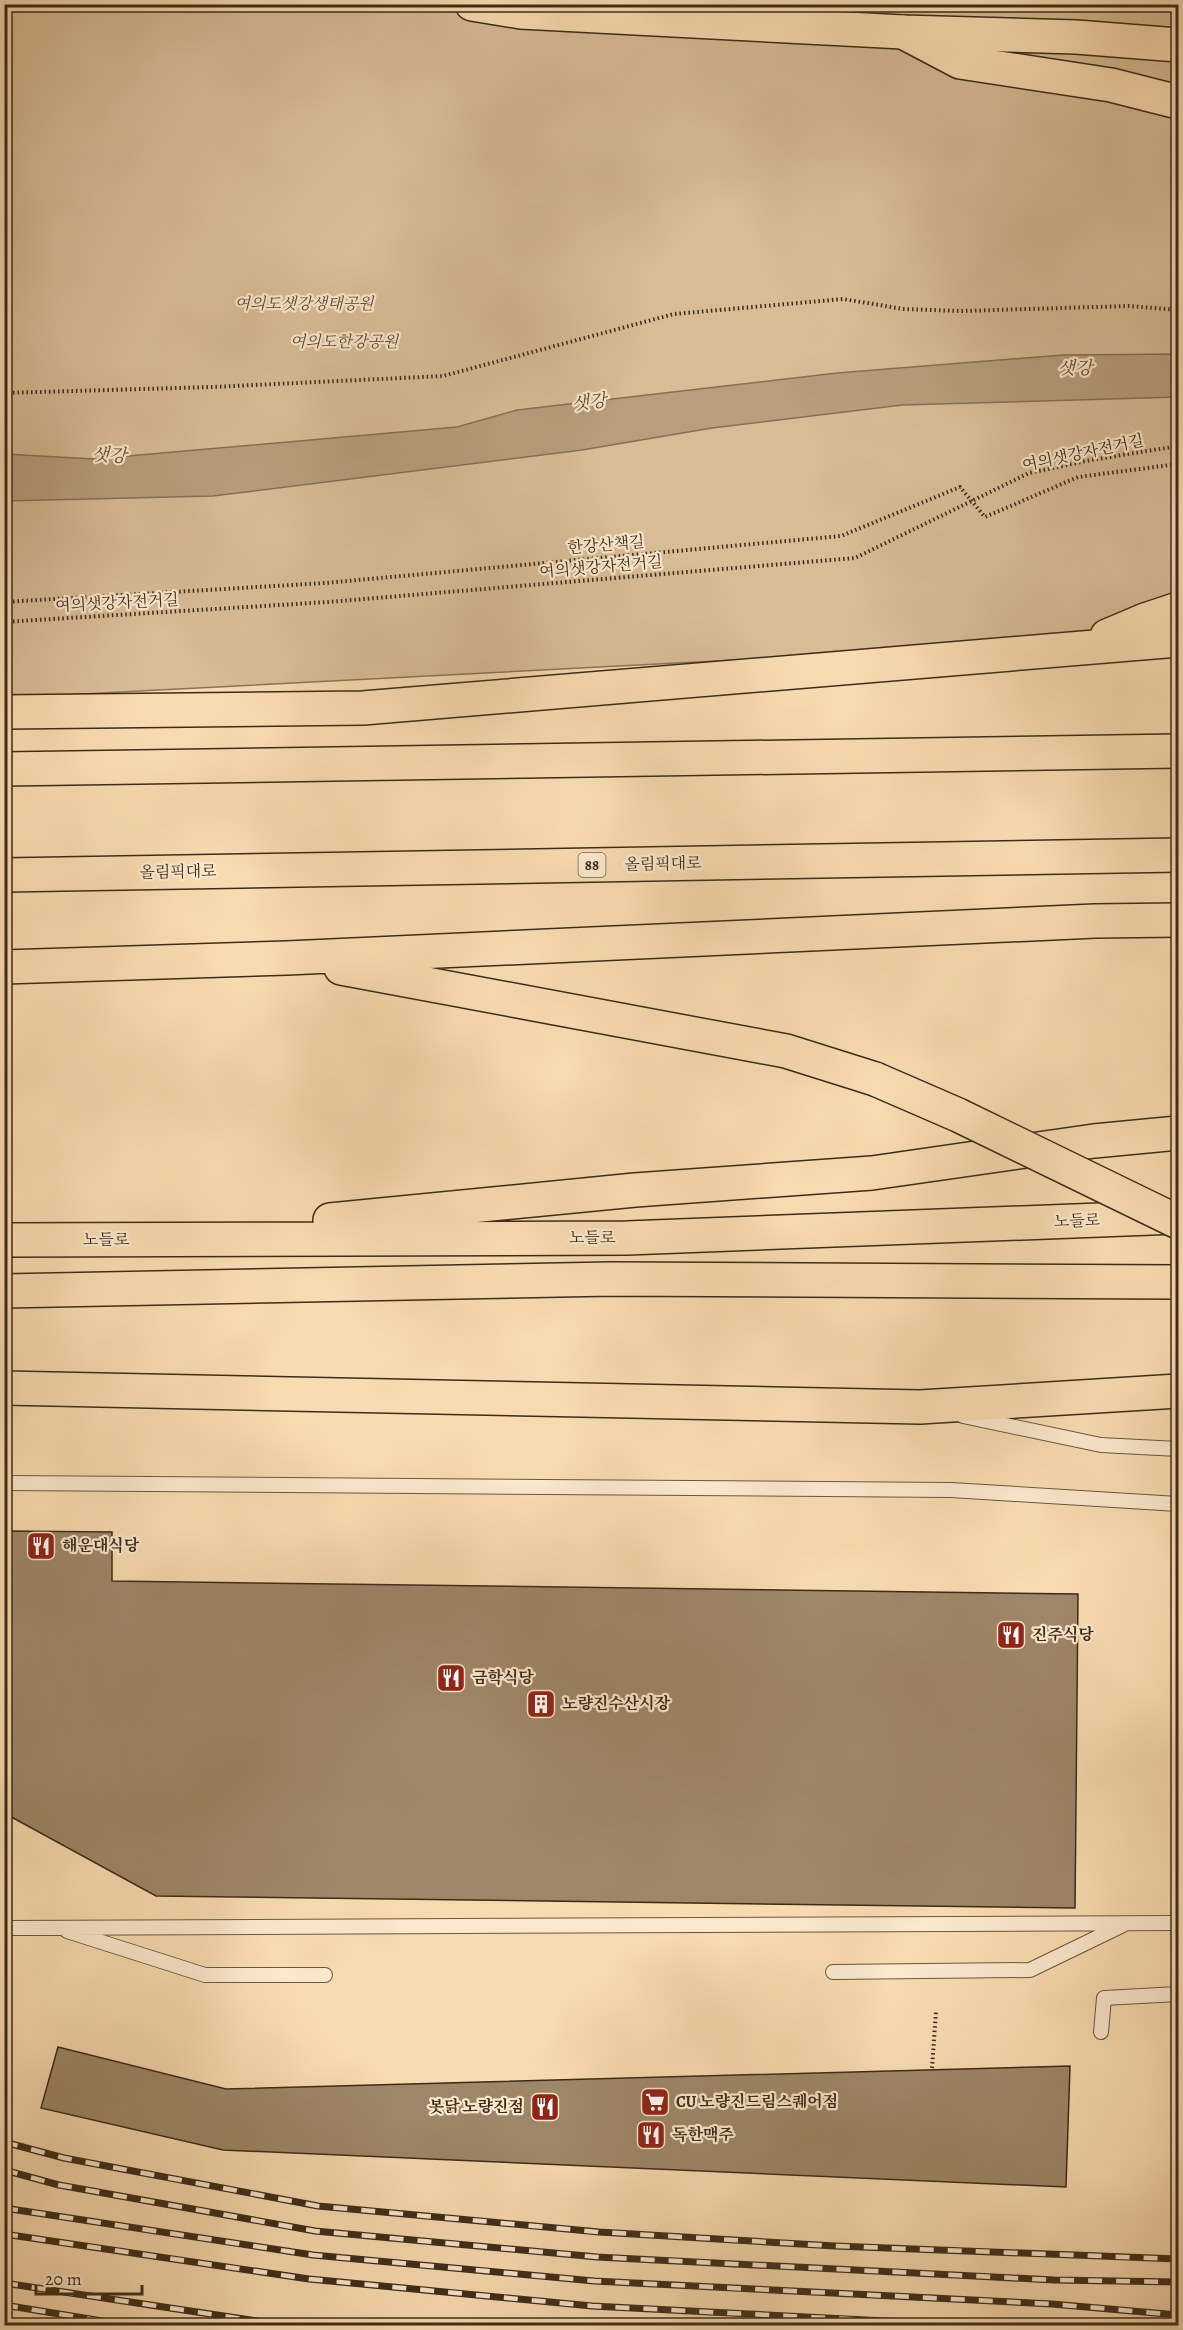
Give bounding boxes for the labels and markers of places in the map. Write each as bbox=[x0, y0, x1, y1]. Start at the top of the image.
restaurant icon: 해운대식당 bbox=[25, 1530, 57, 1562]
place label: 해운대식당 bbox=[62, 1535, 140, 1557]
restaurant icon: 진주식당 bbox=[995, 1619, 1027, 1651]
place label: 진주식당 bbox=[1032, 1624, 1094, 1646]
restaurant icon: 금학식당 bbox=[435, 1662, 467, 1694]
place label: 금학식당 bbox=[472, 1667, 534, 1689]
building icon: 노량진수산시장 bbox=[525, 1688, 557, 1720]
place label: 노량진수산시장 bbox=[562, 1693, 671, 1715]
supermarket icon: CU 노량진드림스퀘어점 bbox=[639, 2086, 671, 2118]
restaurant icon: 봇닭 노량진점 bbox=[529, 2091, 561, 2123]
place label: CU 노량진드림스퀘어점 bbox=[676, 2091, 838, 2113]
place label: 봇닭 노량진점 bbox=[428, 2096, 524, 2118]
restaurant icon: 독한맥주 bbox=[635, 2119, 667, 2151]
place label: 독한맥주 bbox=[672, 2124, 734, 2146]

